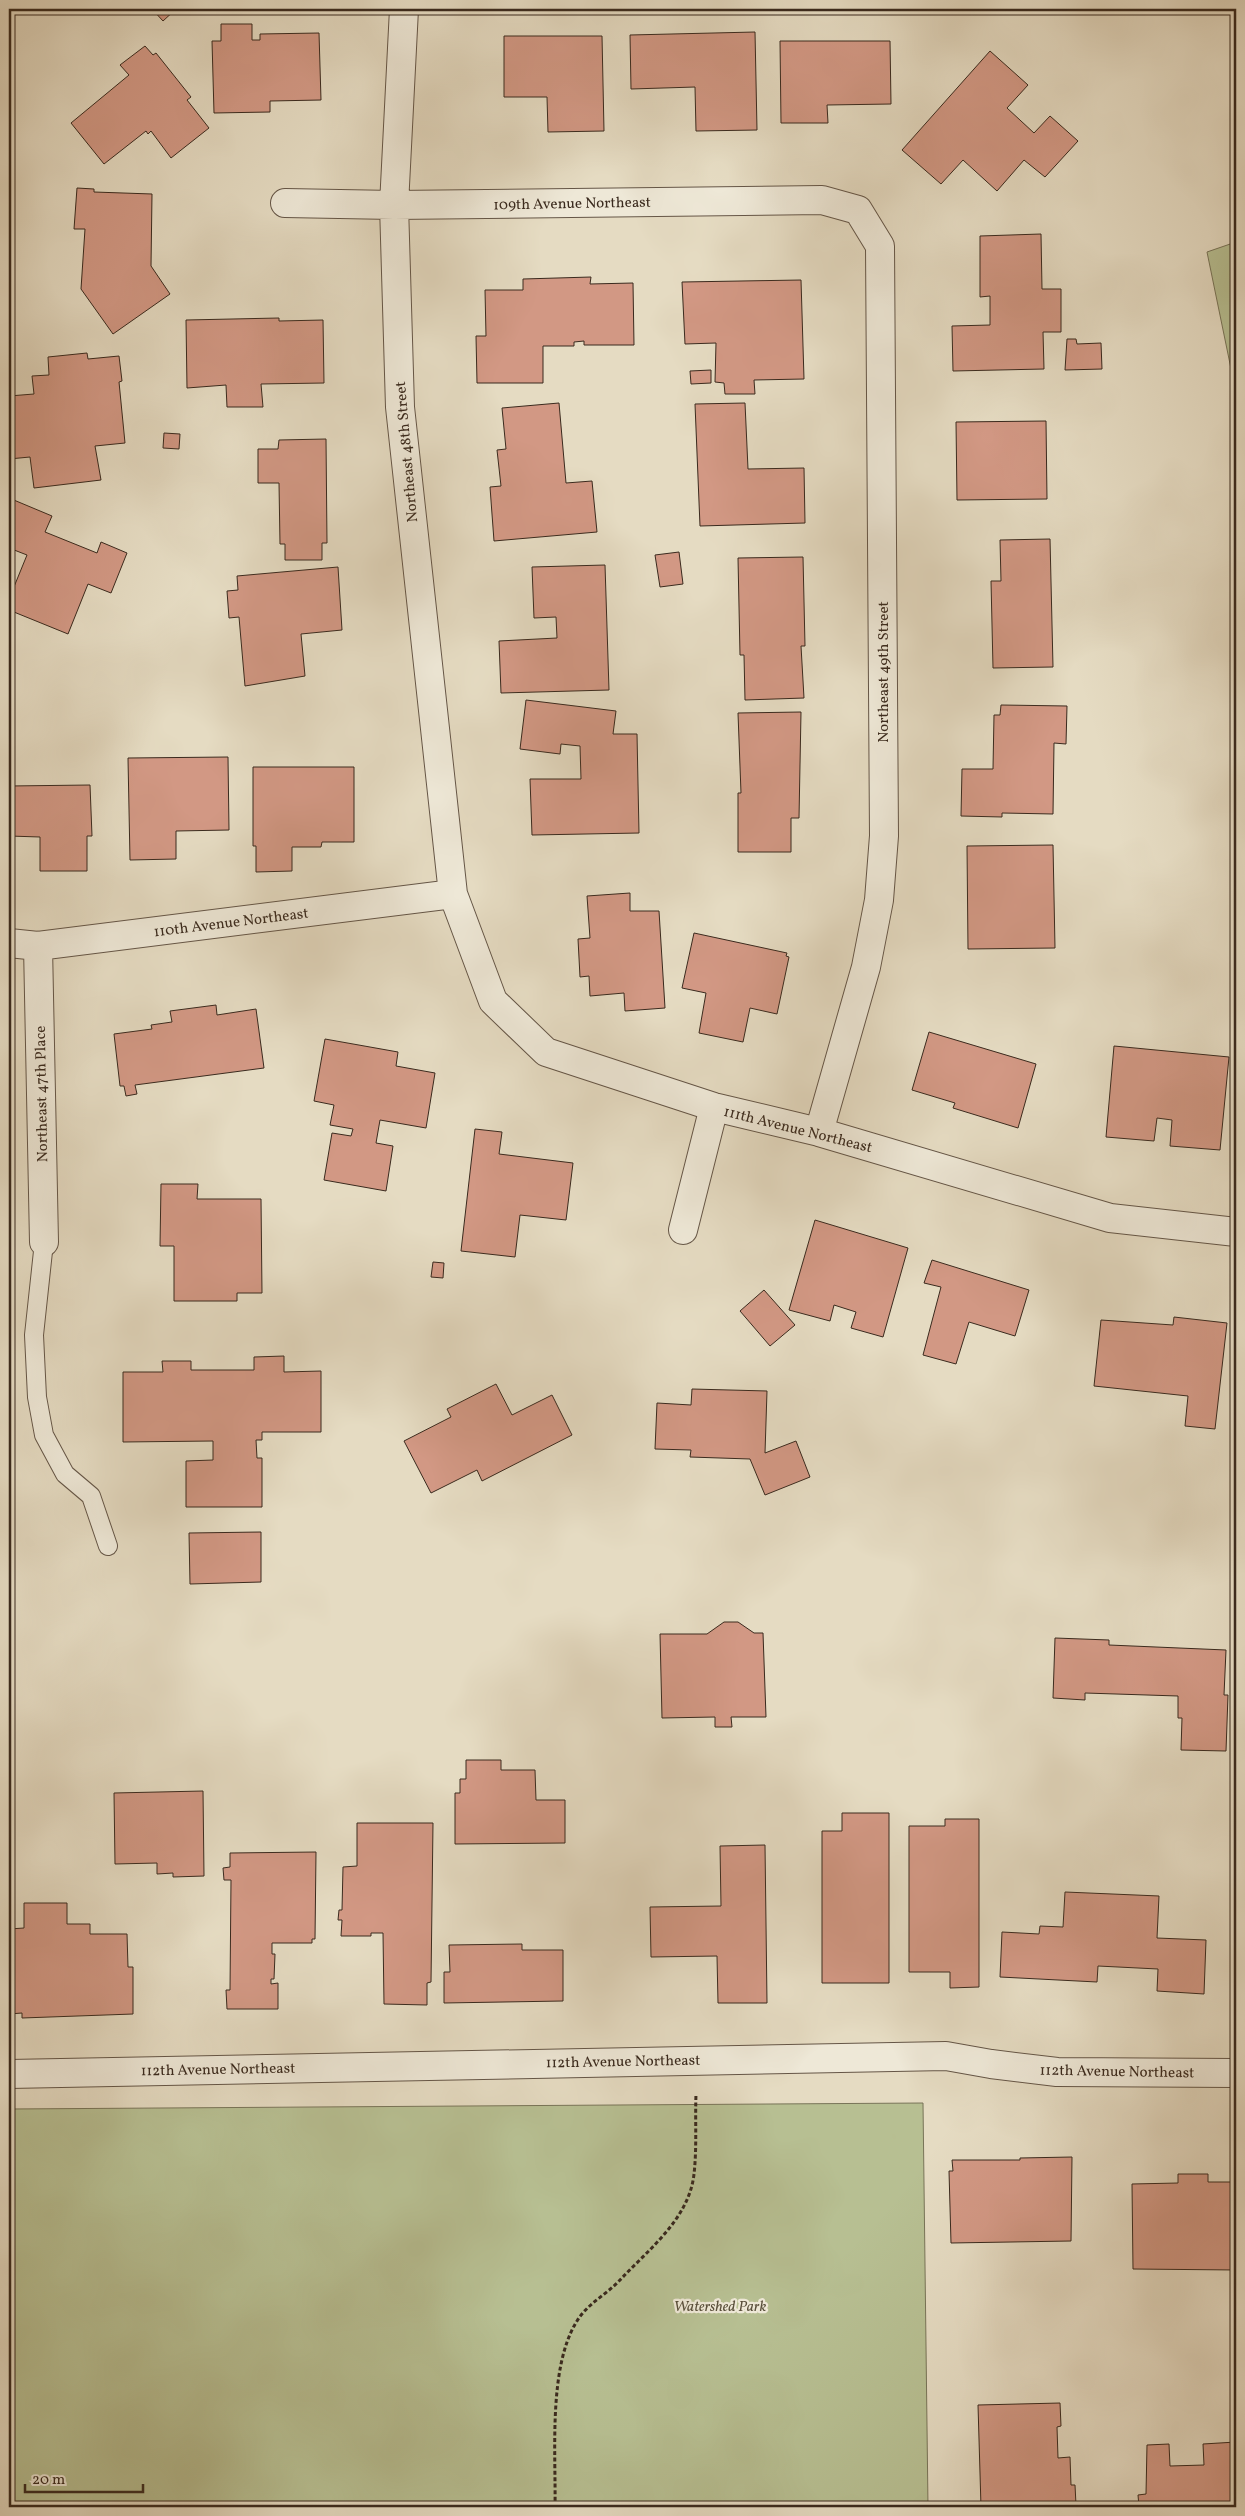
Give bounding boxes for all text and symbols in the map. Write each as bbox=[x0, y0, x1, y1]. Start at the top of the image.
street label: 109th Avenue Northeast bbox=[493, 193, 651, 216]
street label: Northeast 48th Street bbox=[391, 380, 424, 523]
street label: Northeast 49th Street bbox=[874, 601, 895, 743]
street label: 110th Avenue Northeast bbox=[153, 904, 310, 943]
street label: Northeast 47th Place bbox=[31, 1025, 54, 1163]
street label: 111th Avenue Northeast bbox=[721, 1102, 874, 1159]
street label: 112th Avenue Northeast bbox=[545, 2051, 701, 2074]
street label: 112th Avenue Northeast bbox=[140, 2059, 296, 2082]
street label: 112th Avenue Northeast bbox=[1039, 2061, 1195, 2084]
park label: Watershed Park bbox=[674, 2297, 766, 2318]
scale bar bbox=[25, 2461, 142, 2493]
text: 20 m bbox=[32, 2470, 65, 2491]

